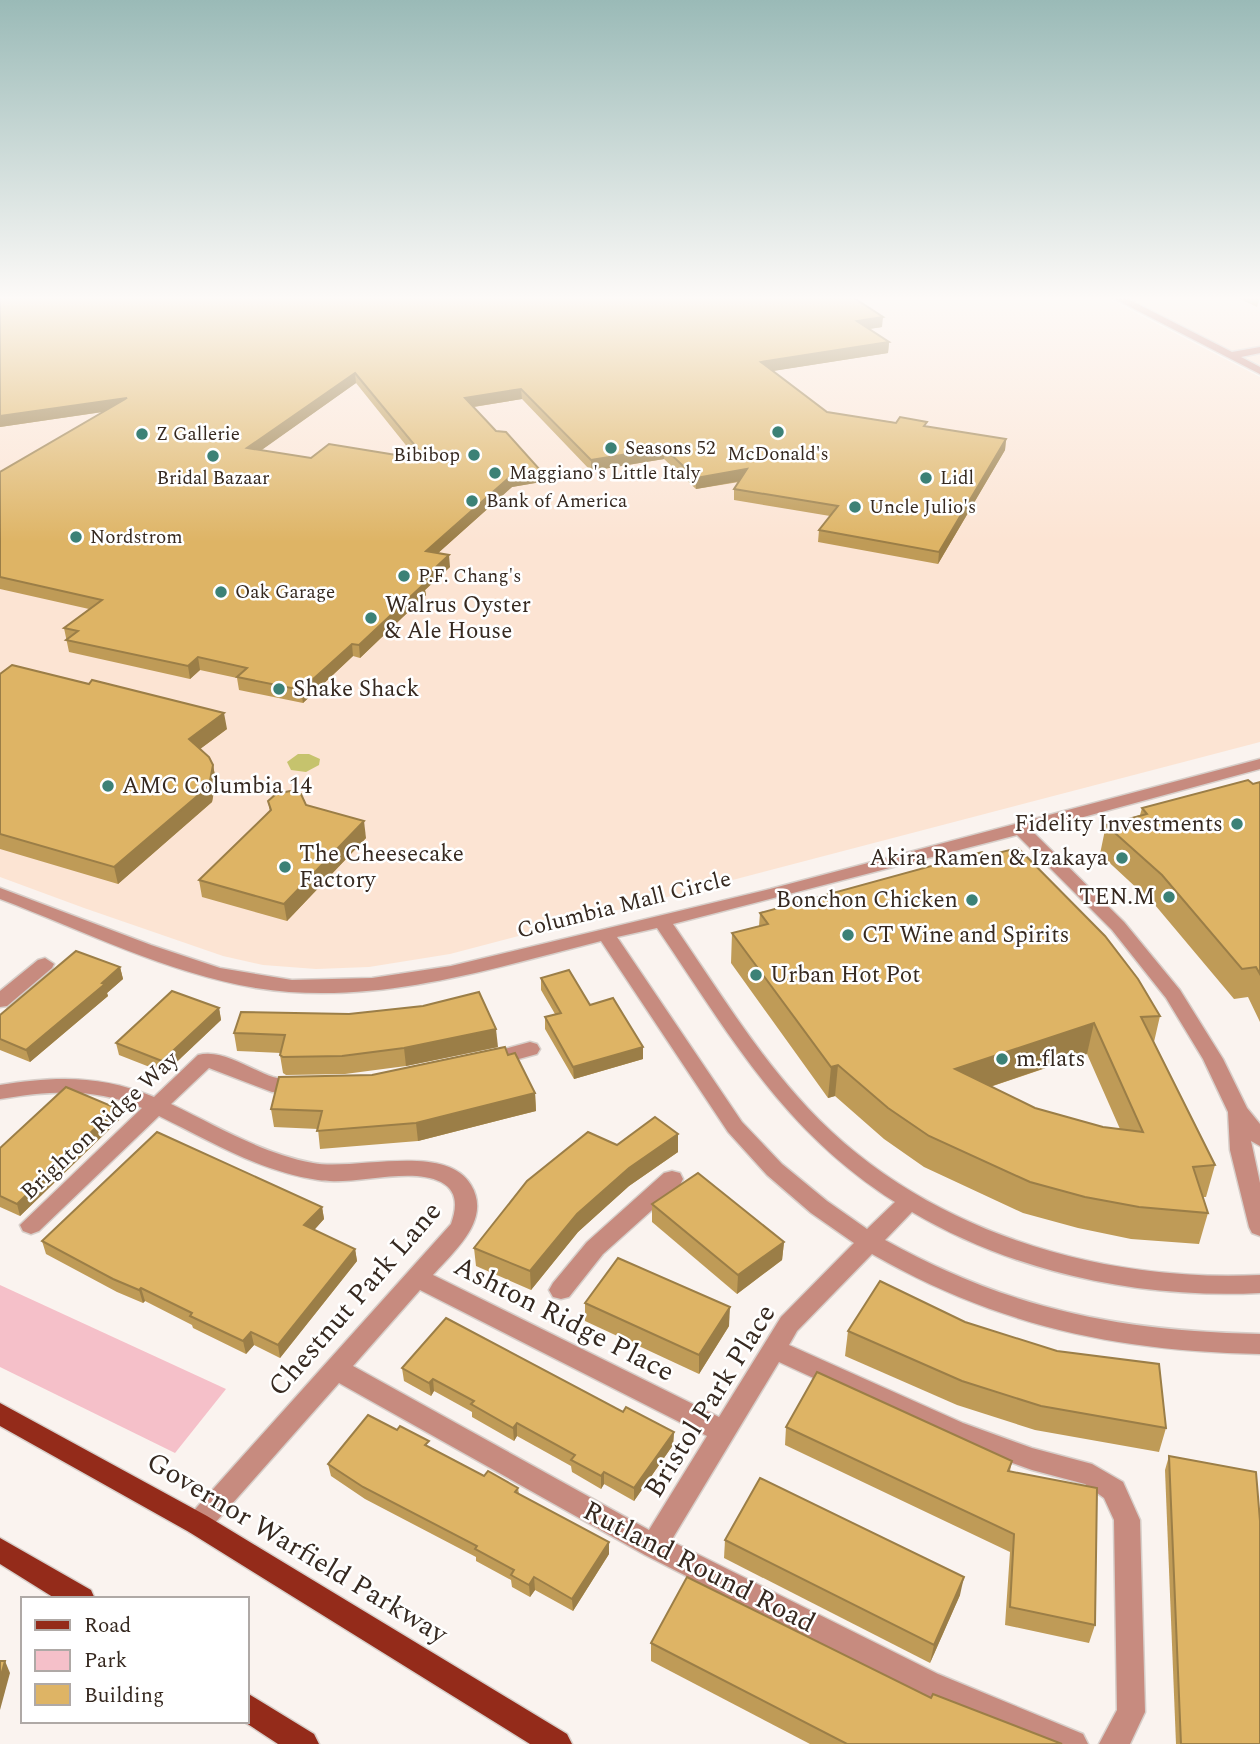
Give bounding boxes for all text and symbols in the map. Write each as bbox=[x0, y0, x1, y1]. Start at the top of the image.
place label: Z Gallerie bbox=[156, 420, 240, 449]
marker: McDonald's bbox=[770, 424, 786, 440]
marker: Z Gallerie bbox=[134, 426, 150, 442]
place label: Seasons 52 bbox=[625, 434, 716, 463]
marker: Seasons 52 bbox=[603, 440, 619, 456]
place label: McDonald's bbox=[727, 440, 829, 469]
place label: Bibibop bbox=[393, 441, 460, 470]
marker: Bibibop bbox=[466, 447, 482, 463]
marker: Bridal Bazaar bbox=[205, 448, 221, 464]
place label: Maggiano's Little Italy bbox=[509, 459, 701, 488]
place label: Bridal Bazaar bbox=[156, 464, 270, 493]
place label: Lidl bbox=[940, 464, 974, 493]
marker: Maggiano's Little Italy bbox=[487, 465, 503, 481]
marker: Lidl bbox=[918, 470, 934, 486]
place label: Bank of America bbox=[486, 487, 628, 516]
marker: Bank of America bbox=[464, 493, 480, 509]
place label: Uncle Julio's bbox=[869, 493, 976, 522]
marker: Uncle Julio's bbox=[847, 499, 863, 515]
place label: Nordstrom bbox=[90, 523, 183, 552]
marker: Nordstrom bbox=[68, 529, 84, 545]
place label: P.F. Chang's bbox=[418, 562, 522, 591]
marker: P.F. Chang's bbox=[396, 568, 412, 584]
place label: Oak Garage bbox=[235, 578, 335, 607]
marker: Oak Garage bbox=[213, 584, 229, 600]
place label: Walrus Oyster & Ale House bbox=[385, 588, 531, 649]
marker: Walrus Oyster & Ale House bbox=[363, 610, 379, 626]
place label: Shake Shack bbox=[293, 672, 420, 707]
marker: Shake Shack bbox=[271, 681, 287, 697]
place label: AMC Columbia 14 bbox=[122, 769, 313, 804]
marker: AMC Columbia 14 bbox=[100, 778, 116, 794]
place label: Fidelity Investments bbox=[1014, 807, 1223, 842]
marker: Fidelity Investments bbox=[1229, 816, 1245, 832]
place label: The Cheesecake Factory bbox=[299, 837, 464, 898]
place label: Akira Ramen & Izakaya bbox=[869, 841, 1108, 876]
marker: Akira Ramen & Izakaya bbox=[1114, 850, 1130, 866]
marker: The Cheesecake Factory bbox=[277, 859, 293, 875]
street label: Columbia Mall Circle bbox=[513, 861, 735, 949]
place label: TEN.M bbox=[1079, 880, 1155, 915]
place label: Bonchon Chicken bbox=[776, 883, 958, 918]
marker: TEN.M bbox=[1161, 889, 1177, 905]
marker: Bonchon Chicken bbox=[964, 892, 980, 908]
place label: CT Wine and Spirits bbox=[862, 918, 1069, 953]
marker: CT Wine and Spirits bbox=[840, 927, 856, 943]
place label: Urban Hot Pot bbox=[770, 958, 920, 993]
marker: Urban Hot Pot bbox=[748, 967, 764, 983]
street label: Brighton Ridge Way bbox=[13, 1042, 188, 1209]
place label: m.flats bbox=[1016, 1042, 1085, 1077]
marker: m.flats bbox=[994, 1051, 1010, 1067]
street label: Chestnut Park Lane bbox=[258, 1192, 452, 1406]
street label: Ashton Ridge Place bbox=[446, 1245, 682, 1393]
street label: Bristol Park Place bbox=[633, 1296, 787, 1506]
street label: Governor Warfield Parkway bbox=[138, 1441, 457, 1656]
street label: Rutland Round Road bbox=[575, 1490, 823, 1644]
legend bbox=[21, 1597, 248, 1723]
text: Road bbox=[84, 1610, 131, 1642]
text: Park bbox=[84, 1645, 128, 1677]
text: Building bbox=[84, 1680, 164, 1712]

